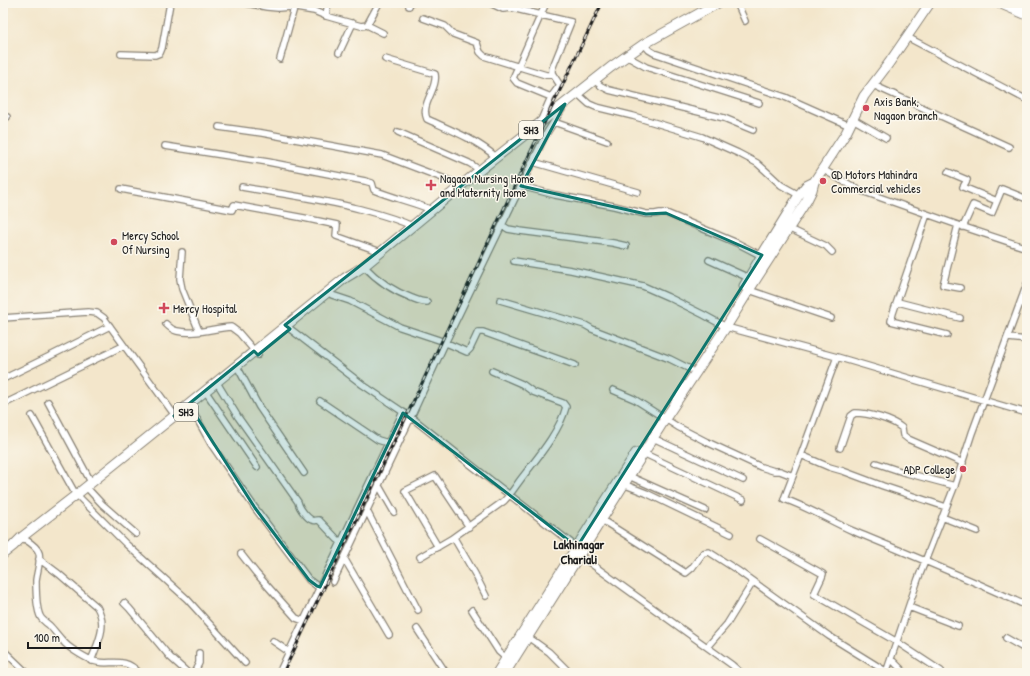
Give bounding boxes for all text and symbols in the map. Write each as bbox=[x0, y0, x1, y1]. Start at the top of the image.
place label: Axis Bank, Nagaon branch bbox=[874, 93, 938, 124]
marker: Axis Bank, Nagaon branch bbox=[861, 103, 871, 113]
road number: SH3 bbox=[519, 121, 543, 139]
place label: GD Motors Mahindra Commercial vehicles bbox=[831, 166, 921, 197]
place label: Nagaon Nursing Home and Maternity Home bbox=[440, 170, 534, 201]
marker: GD Motors Mahindra Commercial vehicles bbox=[818, 176, 828, 186]
marker: Nagaon Nursing Home and Maternity Home bbox=[425, 179, 437, 191]
place label: Mercy School Of Nursing bbox=[122, 227, 180, 258]
marker: Mercy School Of Nursing bbox=[109, 237, 119, 247]
place label: Mercy Hospital bbox=[173, 300, 238, 317]
marker: Mercy Hospital bbox=[158, 302, 170, 314]
road number: SH3 bbox=[174, 403, 198, 421]
place label: ADP College bbox=[903, 461, 955, 478]
marker: ADP College bbox=[958, 464, 968, 474]
district label: Lakhinagar Chariali bbox=[554, 535, 605, 568]
scale bar bbox=[28, 624, 100, 650]
text: 100 m bbox=[34, 629, 60, 646]

